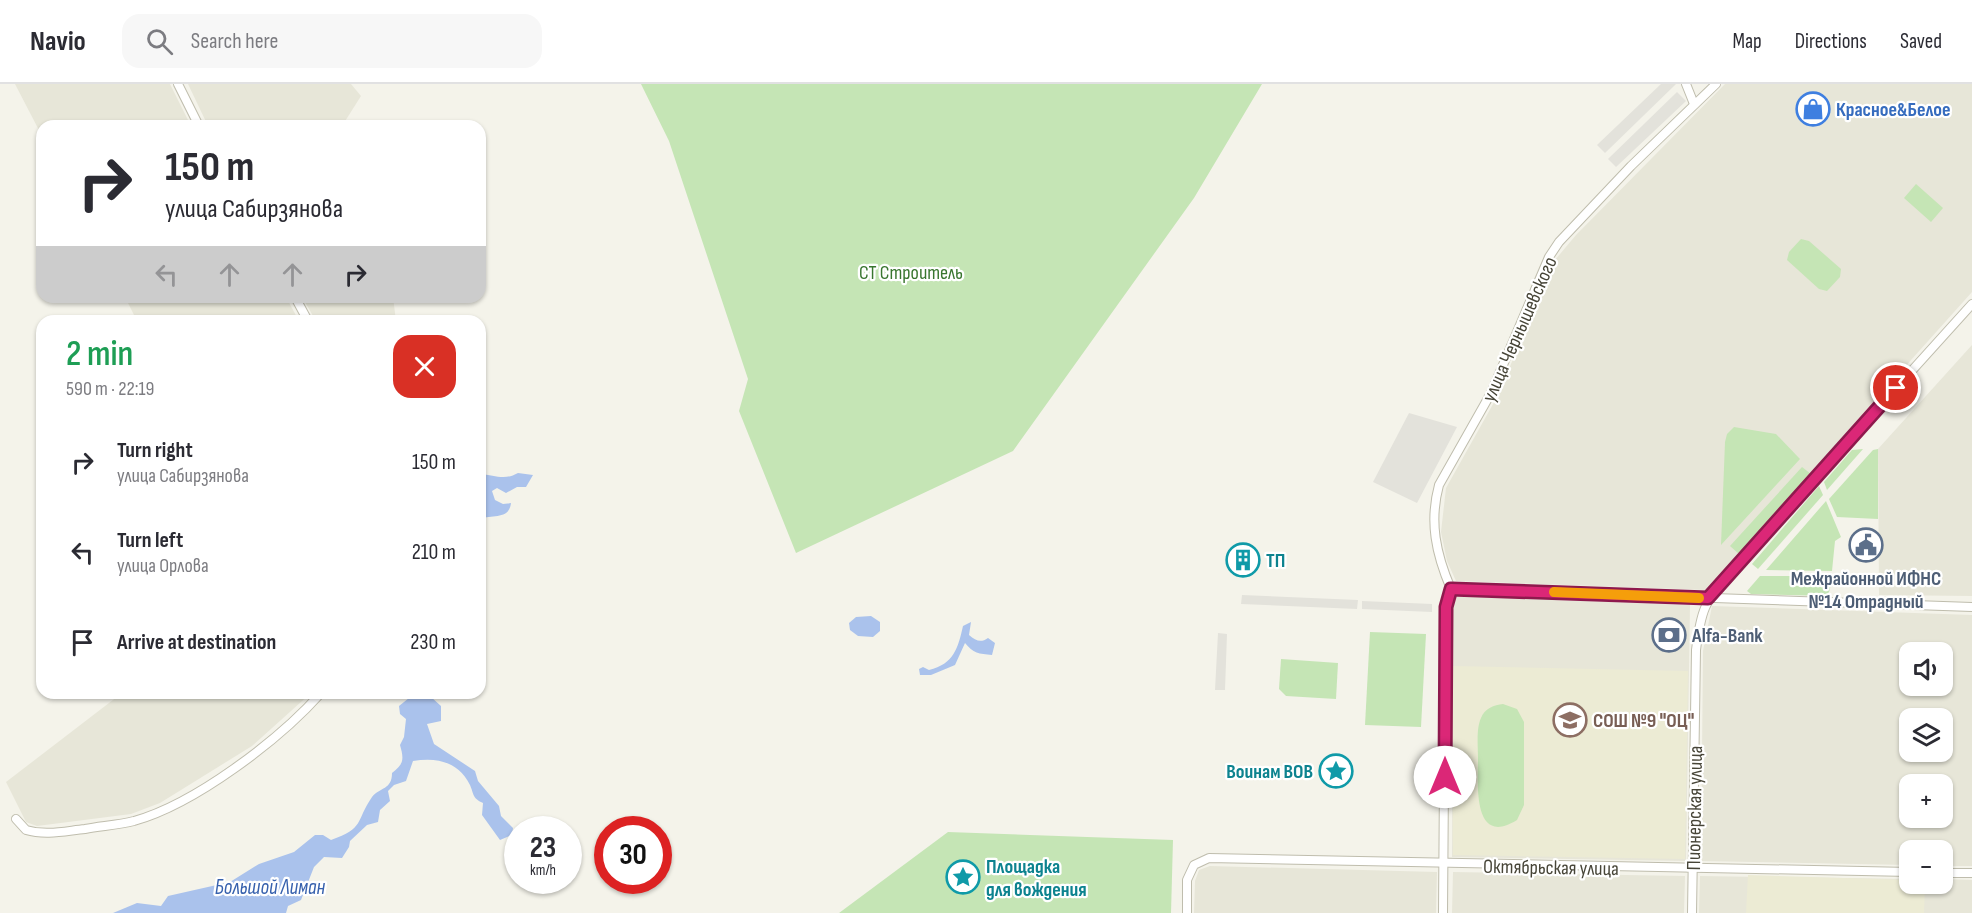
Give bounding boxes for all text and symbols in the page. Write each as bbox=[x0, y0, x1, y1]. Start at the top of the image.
search box bbox=[122, 14, 542, 68]
text: Navio bbox=[30, 25, 86, 58]
icon: search bbox=[143, 25, 176, 58]
text: Search here bbox=[191, 28, 278, 55]
text: Map bbox=[1732, 29, 1762, 54]
text: Directions bbox=[1795, 29, 1867, 54]
text: Saved bbox=[1900, 29, 1942, 54]
shop icon: Красное&Белое bbox=[1795, 91, 1831, 127]
place label: Красное&Белое bbox=[1836, 98, 1951, 122]
text: 150 m bbox=[165, 142, 254, 193]
icon: right bbox=[66, 144, 144, 222]
text: улица Сабирзянова bbox=[165, 193, 343, 225]
street label: улица Чернышевского bbox=[1477, 253, 1563, 406]
icon: left bbox=[150, 258, 183, 291]
icon: ahead bbox=[213, 258, 246, 291]
icon: ahead bbox=[276, 258, 309, 291]
icon: right bbox=[339, 258, 372, 291]
park label: СТ Строитель bbox=[859, 261, 963, 285]
text: 2 min bbox=[66, 333, 133, 376]
button: close bbox=[393, 335, 456, 398]
pin bbox=[1870, 362, 1921, 413]
icon: arrive bbox=[1879, 371, 1912, 404]
text: 590 m · 22:19 bbox=[66, 377, 154, 401]
text: Turn right bbox=[117, 437, 193, 464]
icon: right bbox=[66, 446, 99, 479]
text: 150 m bbox=[412, 449, 456, 476]
text: улица Сабирзянова bbox=[117, 464, 249, 488]
text: Turn left bbox=[117, 527, 183, 554]
public building icon: Межрайонной ИФНС №14 Отрадный bbox=[1848, 527, 1884, 563]
icon: left bbox=[66, 536, 99, 569]
text: 210 m bbox=[412, 539, 456, 566]
building icon: ТП bbox=[1225, 542, 1261, 578]
place label: ТП bbox=[1266, 549, 1285, 573]
text: улица Орлова bbox=[117, 554, 209, 578]
place label: Межрайонной ИФНС №14 Отрадный bbox=[1791, 567, 1941, 614]
bank icon: Alfa-Bank bbox=[1651, 617, 1687, 653]
place label: Alfa-Bank bbox=[1691, 624, 1763, 648]
icon: arrive bbox=[66, 626, 99, 659]
text: Arrive at destination bbox=[117, 629, 276, 656]
text: 230 m bbox=[410, 629, 456, 656]
map controls bbox=[1899, 642, 1953, 894]
button: sound bbox=[1899, 642, 1953, 696]
school or university icon: СОШ №9 "ОЦ" bbox=[1552, 702, 1588, 738]
button: layers bbox=[1899, 708, 1953, 762]
place label: СОШ №9 "ОЦ" bbox=[1593, 709, 1695, 733]
position arrow bbox=[1413, 745, 1477, 809]
street label: Пионерская улица bbox=[1682, 745, 1708, 871]
place icon: Воинам ВОВ bbox=[1318, 753, 1354, 789]
place label: Воинам ВОВ bbox=[1226, 760, 1313, 784]
button: + bbox=[1899, 774, 1953, 828]
speed limit sign: 30 bbox=[594, 816, 672, 894]
text: 23 bbox=[530, 830, 556, 866]
button: − bbox=[1899, 840, 1953, 894]
place label: Площадка для вождения bbox=[986, 855, 1087, 902]
street label: Октябрьская улица bbox=[1483, 855, 1619, 881]
place icon: Площадка для вождения bbox=[945, 859, 981, 895]
text: km/h bbox=[530, 861, 556, 880]
water label: Большой Лиман bbox=[215, 875, 326, 900]

